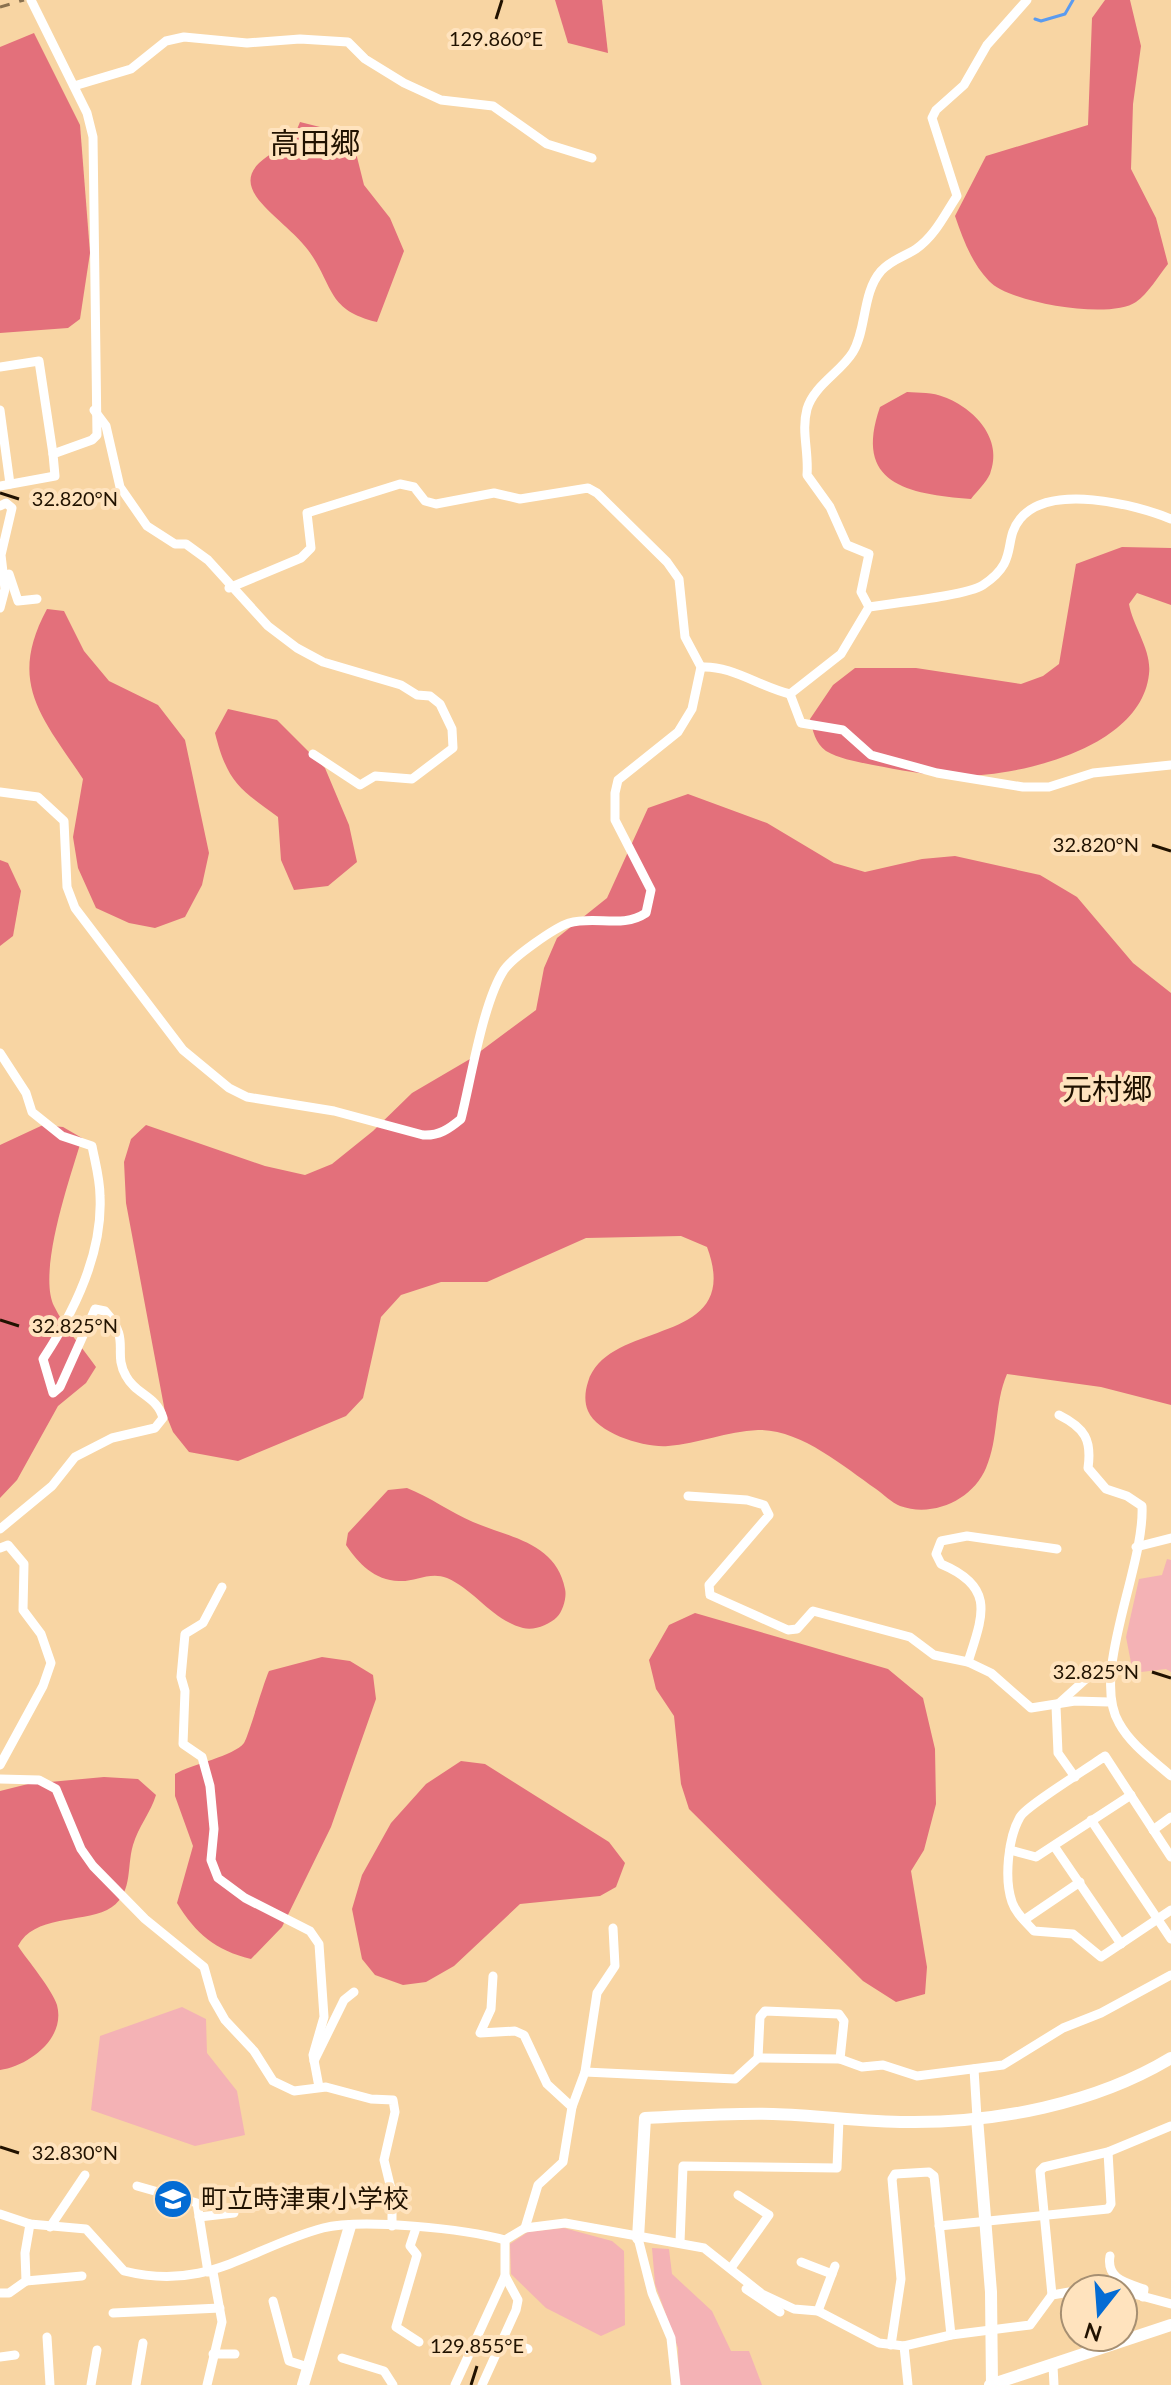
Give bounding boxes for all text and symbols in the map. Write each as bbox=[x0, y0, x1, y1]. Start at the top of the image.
text: 129.860°E bbox=[449, 26, 543, 50]
district label: 高田郷 bbox=[270, 124, 360, 160]
text: 32.820°N bbox=[32, 486, 118, 510]
text: 32.820°N bbox=[1053, 832, 1139, 856]
district label: 元村郷 bbox=[1062, 1070, 1152, 1106]
text: 32.825°N bbox=[32, 1313, 118, 1337]
text: 32.825°N bbox=[1053, 1659, 1139, 1683]
text: 32.830°N bbox=[32, 2140, 118, 2164]
school or university icon: 町立時津東小学校 bbox=[152, 2178, 194, 2220]
place label: 町立時津東小学校 bbox=[201, 2182, 409, 2214]
north arrow bbox=[1059, 2273, 1139, 2353]
text: N bbox=[1081, 2317, 1105, 2348]
text: 129.855°E bbox=[430, 2333, 524, 2357]

